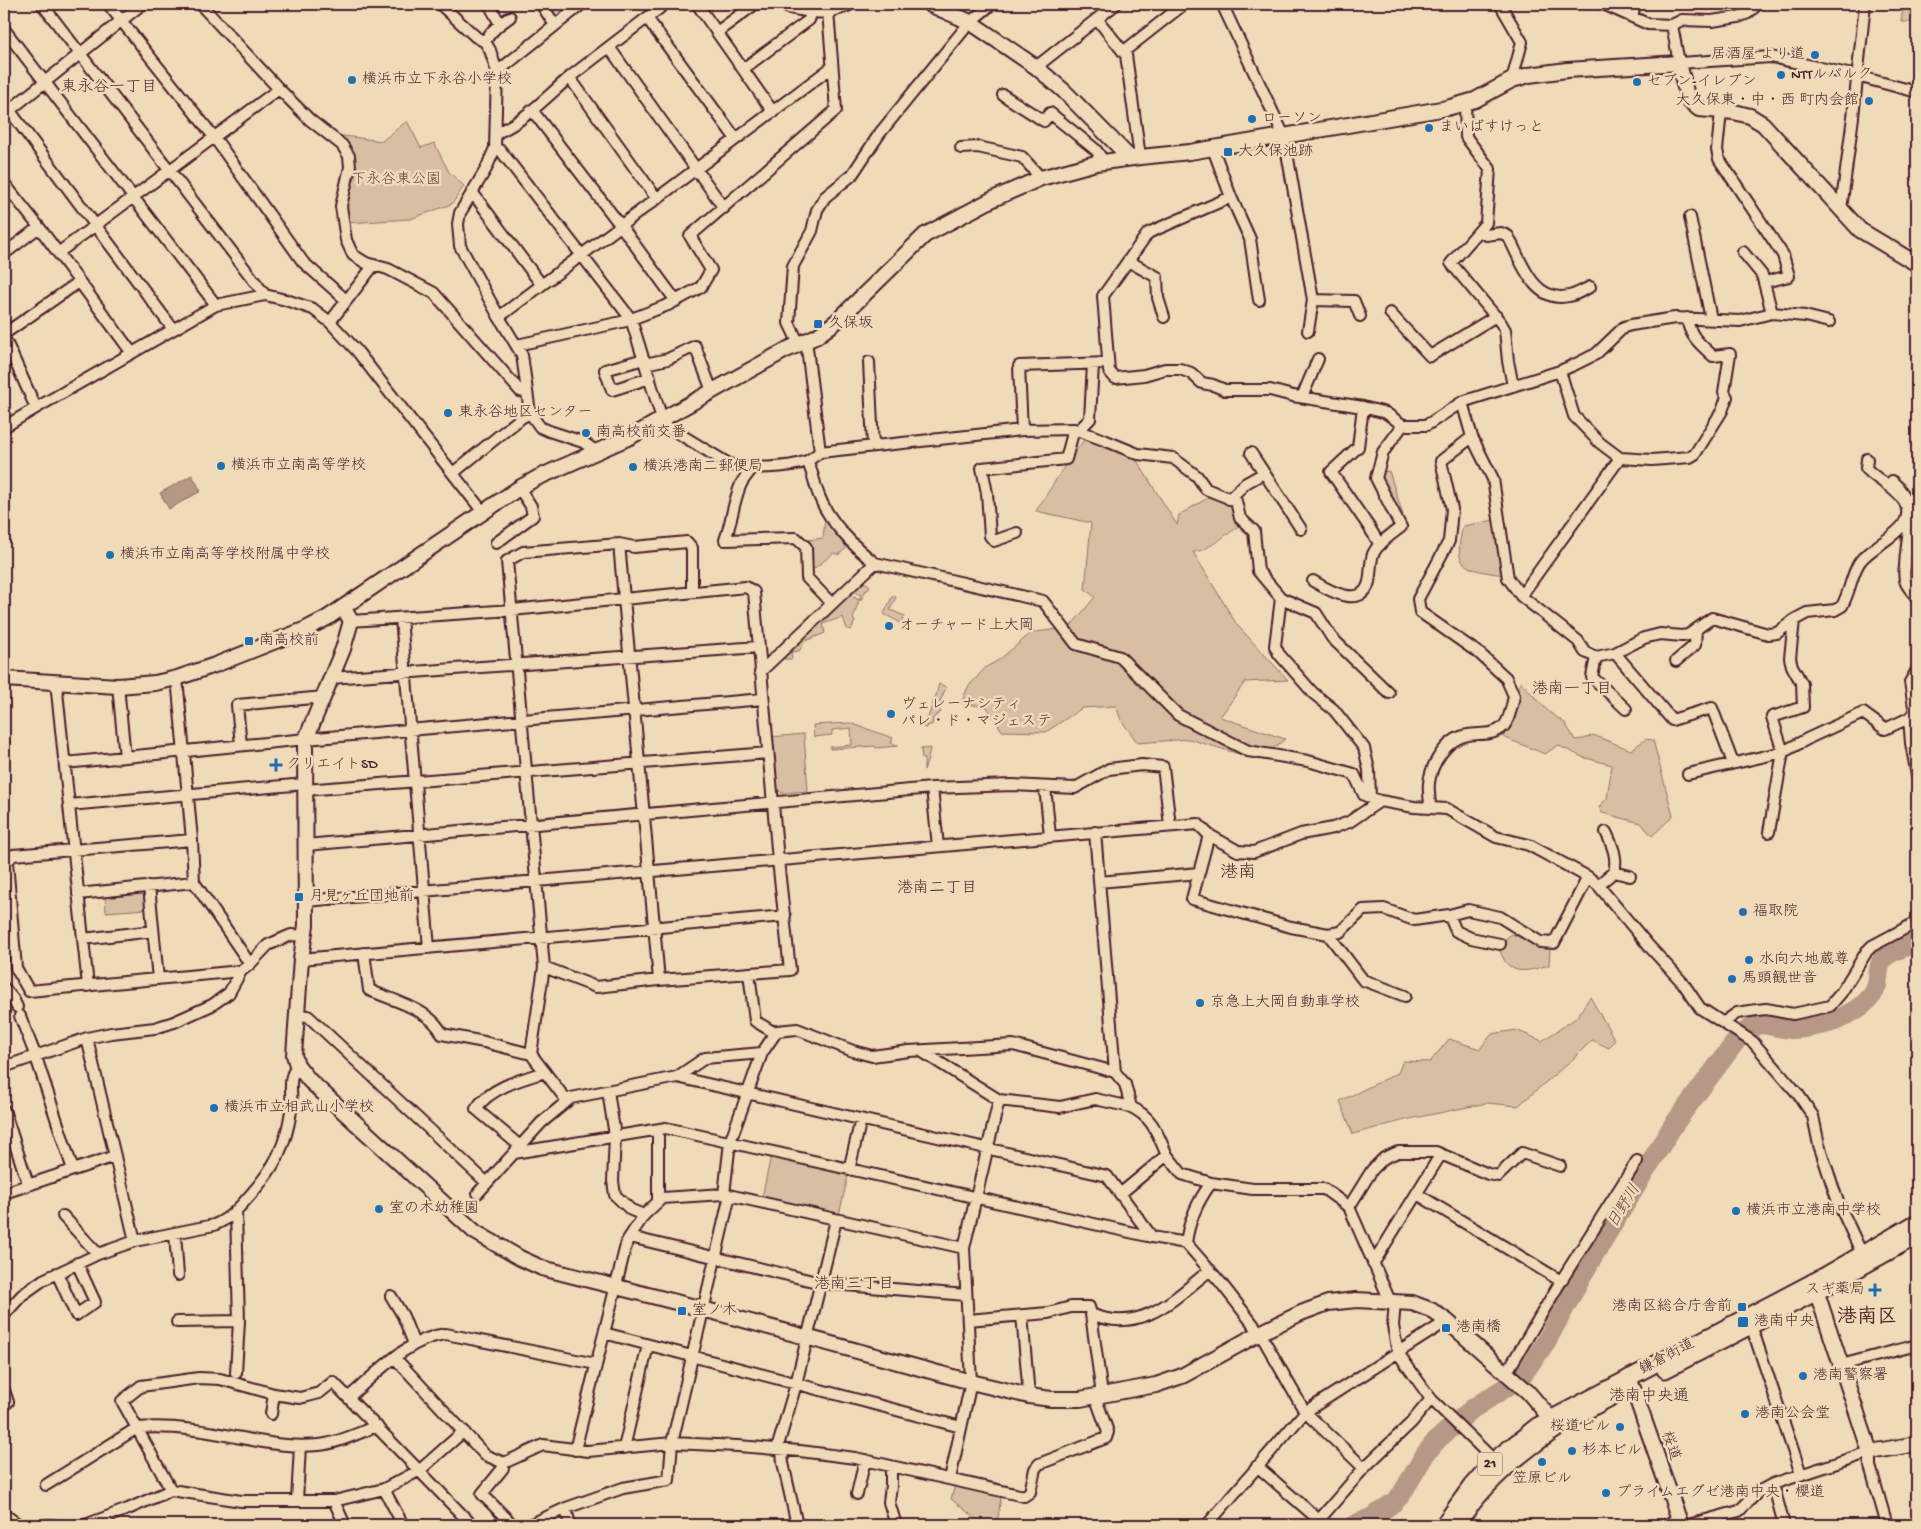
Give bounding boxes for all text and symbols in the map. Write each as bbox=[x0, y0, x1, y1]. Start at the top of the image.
place label: 居酒屋 より道 bbox=[1711, 46, 1805, 64]
marker: 居酒屋 より道 bbox=[1809, 49, 1821, 61]
place label: NTTルパルク bbox=[1791, 66, 1872, 84]
marker: NTTルパルク bbox=[1775, 69, 1787, 81]
place label: 横浜市立下永谷小学校 bbox=[362, 70, 512, 89]
place label: セブン-イレブン bbox=[1647, 73, 1757, 91]
marker: 横浜市立下永谷小学校 bbox=[346, 74, 358, 86]
marker: セブン-イレブン bbox=[1631, 76, 1643, 88]
district label: 東永谷一丁目 bbox=[61, 77, 157, 98]
place label: 大久保東・中・西 町内会館 bbox=[1675, 91, 1859, 110]
marker: 大久保東・中・西 町内会館 bbox=[1863, 95, 1875, 107]
place label: ローソン bbox=[1262, 110, 1322, 128]
marker: ローソン bbox=[1246, 113, 1258, 125]
place label: まいばすけっと bbox=[1439, 119, 1544, 137]
marker: まいばすけっと bbox=[1423, 122, 1435, 134]
place label: 大久保池跡 bbox=[1238, 142, 1313, 161]
marker: 大久保池跡 bbox=[1222, 146, 1234, 158]
park label: 下永谷東公園 bbox=[351, 170, 441, 189]
place label: 久保坂 bbox=[828, 314, 873, 333]
marker: 久保坂 bbox=[812, 318, 824, 330]
place label: 東永谷地区センター bbox=[458, 403, 592, 422]
marker: 東永谷地区センター bbox=[442, 407, 454, 419]
place label: 南高校前交番 bbox=[596, 423, 686, 442]
marker: 南高校前交番 bbox=[580, 427, 592, 439]
place label: 横浜市立南高等学校 bbox=[231, 456, 366, 475]
place label: 横浜港南二郵便局 bbox=[643, 457, 763, 476]
marker: 横浜市立南高等学校 bbox=[215, 460, 227, 472]
marker: 横浜港南二郵便局 bbox=[627, 461, 639, 473]
place label: 横浜市立南高等学校附属中学校 bbox=[120, 545, 330, 564]
marker: 横浜市立南高等学校附属中学校 bbox=[104, 549, 116, 561]
place label: オーチャード上大岡 bbox=[899, 617, 1034, 635]
marker: オーチャード上大岡 bbox=[883, 620, 895, 632]
place label: 南高校前 bbox=[259, 631, 319, 650]
marker: 南高校前 bbox=[243, 635, 255, 647]
district label: 港南一丁目 bbox=[1532, 679, 1612, 700]
place label: ヴェレーナシティ パレ・ド・マジェステ bbox=[901, 696, 1052, 731]
marker: ヴェレーナシティ パレ・ド・マジェステ bbox=[885, 708, 897, 720]
place label: クリエイトSD bbox=[286, 756, 378, 774]
marker: クリエイトSD bbox=[270, 759, 282, 771]
district label: 港南 bbox=[1220, 862, 1256, 884]
district label: 港南二丁目 bbox=[897, 878, 977, 899]
place label: 月見ヶ丘団地前 bbox=[309, 887, 414, 906]
marker: 月見ヶ丘団地前 bbox=[293, 891, 305, 903]
place label: 福取院 bbox=[1753, 903, 1798, 921]
marker: 福取院 bbox=[1737, 906, 1749, 918]
place label: 水向六地蔵尊 bbox=[1759, 950, 1849, 969]
marker: 水向六地蔵尊 bbox=[1743, 954, 1755, 966]
place label: 馬頭観世音 bbox=[1742, 969, 1817, 988]
marker: 馬頭観世音 bbox=[1726, 973, 1738, 985]
place label: 京急上大岡自動車学校 bbox=[1210, 993, 1360, 1012]
marker: 京急上大岡自動車学校 bbox=[1194, 997, 1206, 1009]
place label: 横浜市立相武山小学校 bbox=[224, 1098, 374, 1117]
marker: 横浜市立相武山小学校 bbox=[208, 1102, 220, 1114]
water label: 日野川 bbox=[1604, 1181, 1646, 1232]
place label: 室の木幼稚園 bbox=[389, 1199, 479, 1218]
place label: 横浜市立港南中学校 bbox=[1746, 1201, 1881, 1220]
marker: 室の木幼稚園 bbox=[373, 1203, 385, 1215]
marker: 横浜市立港南中学校 bbox=[1730, 1205, 1742, 1217]
district label: 港南三丁目 bbox=[814, 1274, 894, 1295]
place label: スギ薬局 bbox=[1805, 1280, 1865, 1299]
marker: スギ薬局 bbox=[1869, 1284, 1881, 1296]
place label: 港南区総合庁舎前 bbox=[1612, 1297, 1732, 1316]
place label: 室ノ木 bbox=[692, 1301, 737, 1320]
marker: 港南区総合庁舎前 bbox=[1736, 1301, 1748, 1313]
marker: 室ノ木 bbox=[676, 1305, 688, 1317]
district label: 港南区 bbox=[1837, 1305, 1897, 1330]
place label: 港南中央 bbox=[1754, 1312, 1814, 1331]
marker: 港南中央 bbox=[1736, 1315, 1750, 1329]
place label: 港南橋 bbox=[1456, 1318, 1501, 1337]
marker: 港南橋 bbox=[1440, 1322, 1452, 1334]
street label: 鎌倉街道 bbox=[1636, 1334, 1698, 1379]
place label: 港南警察署 bbox=[1813, 1366, 1888, 1385]
marker: 港南警察署 bbox=[1797, 1370, 1809, 1382]
district label: 港南中央通 bbox=[1609, 1386, 1689, 1407]
place label: 港南公会堂 bbox=[1755, 1404, 1830, 1423]
marker: 港南公会堂 bbox=[1739, 1408, 1751, 1420]
place label: 桜道ビル bbox=[1550, 1418, 1610, 1436]
marker: 桜道ビル bbox=[1614, 1421, 1626, 1433]
street label: 桜道 bbox=[1657, 1429, 1683, 1463]
place label: 杉本ビル bbox=[1582, 1441, 1642, 1460]
marker: 杉本ビル bbox=[1566, 1445, 1578, 1457]
road number: 21 bbox=[1478, 1452, 1502, 1476]
marker: 笠原ビル bbox=[1536, 1456, 1548, 1468]
place label: 笠原ビル bbox=[1512, 1470, 1572, 1488]
place label: プライムエグゼ港南中央・櫻道 bbox=[1616, 1483, 1825, 1502]
marker: プライムエグゼ港南中央・櫻道 bbox=[1600, 1487, 1612, 1499]

